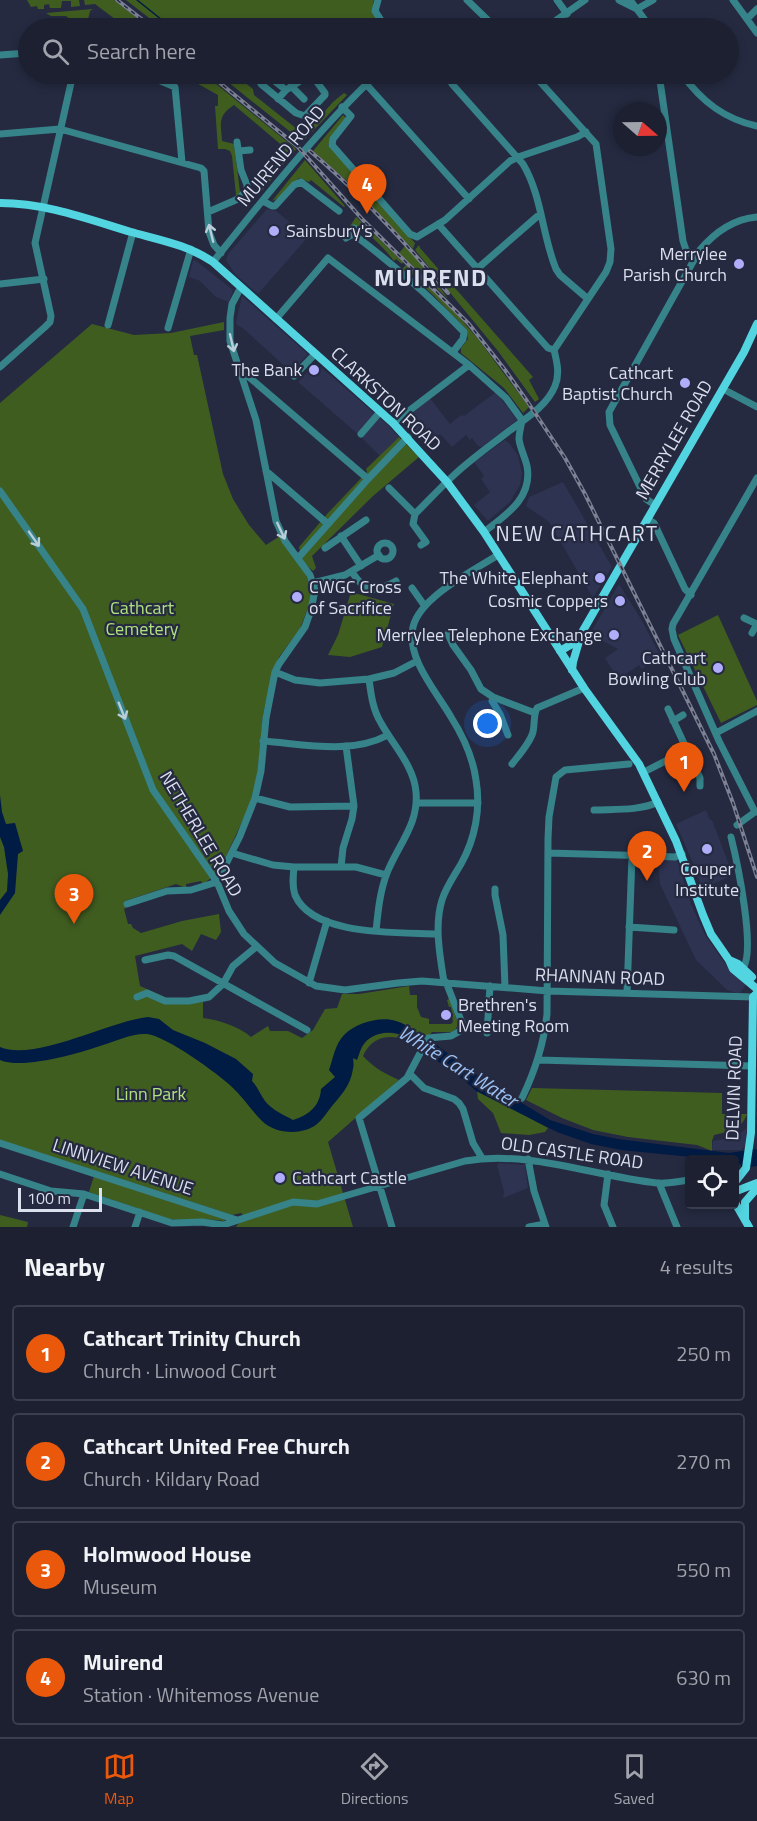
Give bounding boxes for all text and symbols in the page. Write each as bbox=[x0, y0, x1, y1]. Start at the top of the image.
search box bbox=[18, 18, 739, 84]
text: Search here bbox=[87, 34, 196, 68]
icon: search bbox=[39, 35, 72, 68]
street label: MUIREND ROAD bbox=[230, 99, 331, 212]
north arrow bbox=[613, 102, 667, 156]
pin: 4 bbox=[348, 164, 386, 214]
place label: Sainsbury's bbox=[286, 217, 373, 244]
one-way arrow bbox=[204, 224, 216, 243]
marker: Sainsbury's bbox=[267, 224, 281, 238]
place label: Merrylee Parish Church bbox=[623, 240, 727, 288]
marker: Merrylee Parish Church bbox=[732, 257, 746, 271]
district label: MUIREND bbox=[374, 259, 488, 295]
one-way arrow bbox=[226, 333, 238, 352]
street label: CLARKSTON ROAD bbox=[325, 340, 448, 457]
place label: The Bank bbox=[231, 356, 302, 383]
place label: Cathcart Baptist Church bbox=[562, 359, 674, 407]
marker: The Bank bbox=[307, 363, 321, 377]
street label: MERRYLEE ROAD bbox=[628, 375, 719, 505]
marker: Cathcart Baptist Church bbox=[678, 376, 692, 390]
district label: NEW CATHCART bbox=[496, 517, 658, 549]
one-way arrow bbox=[275, 522, 287, 540]
one-way arrow bbox=[28, 530, 40, 546]
place label: The White Elephant bbox=[440, 564, 589, 591]
marker: The White Elephant bbox=[593, 571, 607, 585]
place label: CWGC Cross of Sacrifice bbox=[309, 573, 402, 621]
place label: Cosmic Coppers bbox=[488, 587, 608, 614]
marker: CWGC Cross of Sacrifice bbox=[290, 590, 304, 604]
park label: Cathcart Cemetery bbox=[105, 594, 179, 642]
marker: Cosmic Coppers bbox=[613, 594, 627, 608]
place label: Merrylee Telephone Exchange bbox=[376, 621, 602, 648]
marker: Merrylee Telephone Exchange bbox=[607, 628, 621, 642]
place label: Cathcart Bowling Club bbox=[608, 644, 707, 692]
marker: Cathcart Bowling Club bbox=[711, 661, 725, 675]
one-way arrow bbox=[117, 701, 128, 720]
your location bbox=[473, 709, 502, 738]
pin: 1 bbox=[664, 742, 704, 792]
street label: NETHERLEE ROAD bbox=[153, 766, 250, 902]
pin: 2 bbox=[628, 832, 666, 881]
marker: Couper Institute bbox=[700, 842, 714, 856]
place label: Couper Institute bbox=[675, 855, 739, 903]
pin: 3 bbox=[54, 874, 94, 924]
street label: RHANNAN ROAD bbox=[534, 961, 666, 992]
place label: Brethren's Meeting Room bbox=[458, 991, 569, 1039]
marker: Brethren's Meeting Room bbox=[439, 1008, 453, 1022]
water label: White Cart Water bbox=[393, 1016, 526, 1116]
street label: DELVIN ROAD bbox=[718, 1035, 749, 1141]
park label: Linn Park bbox=[116, 1080, 187, 1107]
street label: OLD CASTLE ROAD bbox=[499, 1129, 645, 1176]
street label: LINNVIEW AVENUE bbox=[49, 1131, 197, 1202]
map controls bbox=[685, 1155, 739, 1209]
button: locate bbox=[685, 1155, 739, 1209]
place label: Cathcart Castle bbox=[292, 1164, 407, 1191]
marker: Cathcart Castle bbox=[273, 1171, 287, 1185]
scale bar bbox=[18, 1185, 102, 1212]
text: 100 m bbox=[27, 1186, 71, 1210]
text: Nearby bbox=[24, 1247, 105, 1286]
text: 4 results bbox=[660, 1251, 733, 1282]
text: Cathcart Trinity Church bbox=[83, 1321, 301, 1355]
text: 1 bbox=[40, 1338, 51, 1369]
text: 250 m bbox=[676, 1338, 731, 1369]
text: Church · Linwood Court bbox=[83, 1355, 276, 1386]
text: Cathcart United Free Church bbox=[83, 1429, 350, 1463]
text: 2 bbox=[40, 1446, 51, 1477]
text: 270 m bbox=[676, 1446, 731, 1477]
text: Church · Kildary Road bbox=[83, 1463, 260, 1494]
text: Holmwood House bbox=[83, 1537, 251, 1571]
text: 3 bbox=[40, 1554, 51, 1585]
text: 550 m bbox=[676, 1554, 731, 1585]
text: Museum bbox=[83, 1571, 157, 1602]
text: Muirend bbox=[83, 1645, 163, 1679]
text: 4 bbox=[40, 1662, 51, 1693]
text: 630 m bbox=[676, 1662, 731, 1693]
text: Station · Whitemoss Avenue bbox=[83, 1679, 319, 1710]
tab: Map bbox=[103, 1750, 136, 1810]
tab: Directions bbox=[341, 1750, 409, 1810]
tab: Saved bbox=[614, 1750, 654, 1810]

